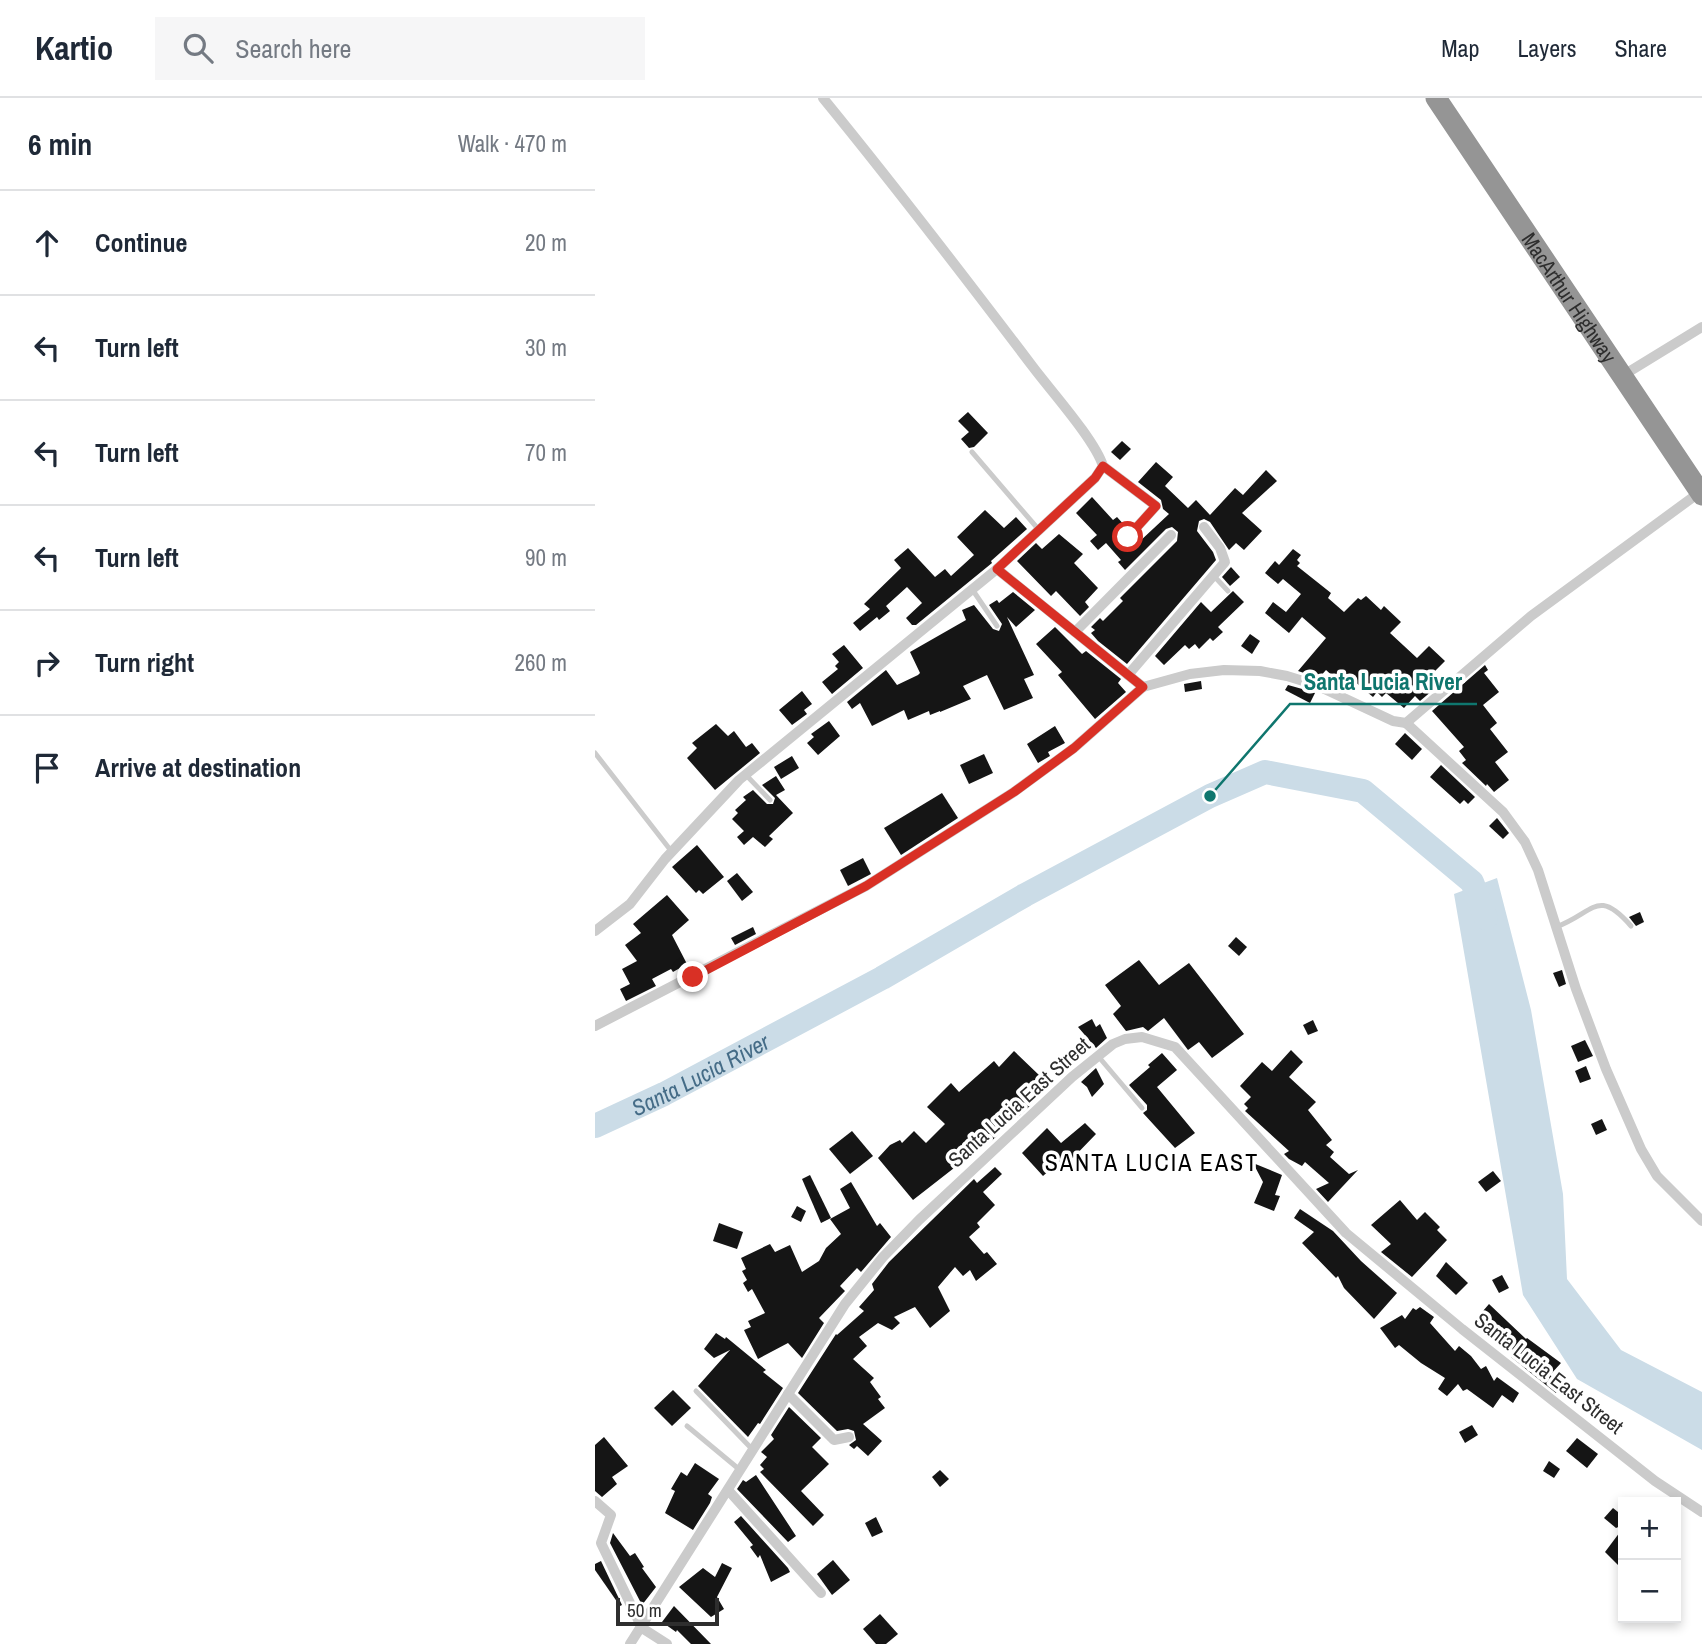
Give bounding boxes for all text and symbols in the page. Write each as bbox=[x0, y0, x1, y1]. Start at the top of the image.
search box bbox=[155, 17, 645, 80]
text: Kartio bbox=[35, 26, 113, 70]
icon: search bbox=[179, 29, 217, 67]
text: Search here bbox=[235, 31, 351, 66]
text: Map bbox=[1441, 32, 1479, 64]
text: Layers bbox=[1517, 32, 1576, 64]
text: Share bbox=[1614, 32, 1667, 64]
text: 6 min bbox=[28, 124, 92, 164]
text: Walk · 470 m bbox=[458, 128, 567, 159]
icon: ahead bbox=[28, 224, 66, 262]
text: Continue bbox=[95, 225, 187, 260]
street label: MacArthur Highway bbox=[1515, 226, 1624, 369]
text: 20 m bbox=[525, 227, 567, 258]
icon: left bbox=[28, 329, 66, 367]
text: Turn left bbox=[95, 330, 179, 365]
text: 30 m bbox=[525, 332, 567, 363]
icon: left bbox=[28, 434, 66, 472]
text: Turn left bbox=[95, 435, 179, 470]
text: 70 m bbox=[525, 437, 567, 468]
route start bbox=[1112, 521, 1143, 552]
icon: left bbox=[28, 539, 66, 577]
text: Turn left bbox=[95, 540, 179, 575]
text: 90 m bbox=[525, 542, 567, 573]
icon: right bbox=[28, 644, 66, 682]
text: Turn right bbox=[95, 645, 194, 680]
text: 260 m bbox=[515, 647, 567, 678]
callout: Santa Lucia River bbox=[1290, 660, 1477, 704]
text: Santa Lucia River bbox=[1304, 666, 1463, 697]
icon: arrive bbox=[28, 749, 66, 787]
text: Arrive at destination bbox=[95, 750, 301, 785]
route end bbox=[677, 961, 708, 992]
water label: Santa Lucia River bbox=[626, 1025, 775, 1123]
street label: Santa Lucia East Street bbox=[942, 1030, 1096, 1174]
district label: SANTA LUCIA EAST bbox=[1045, 1146, 1259, 1178]
street label: Santa Lucia East Street bbox=[1468, 1306, 1630, 1441]
map controls bbox=[1618, 1497, 1681, 1623]
button: + bbox=[1618, 1497, 1681, 1560]
button: − bbox=[1618, 1560, 1681, 1623]
scale bar bbox=[616, 1595, 719, 1627]
text: 50 m bbox=[627, 1597, 662, 1623]

